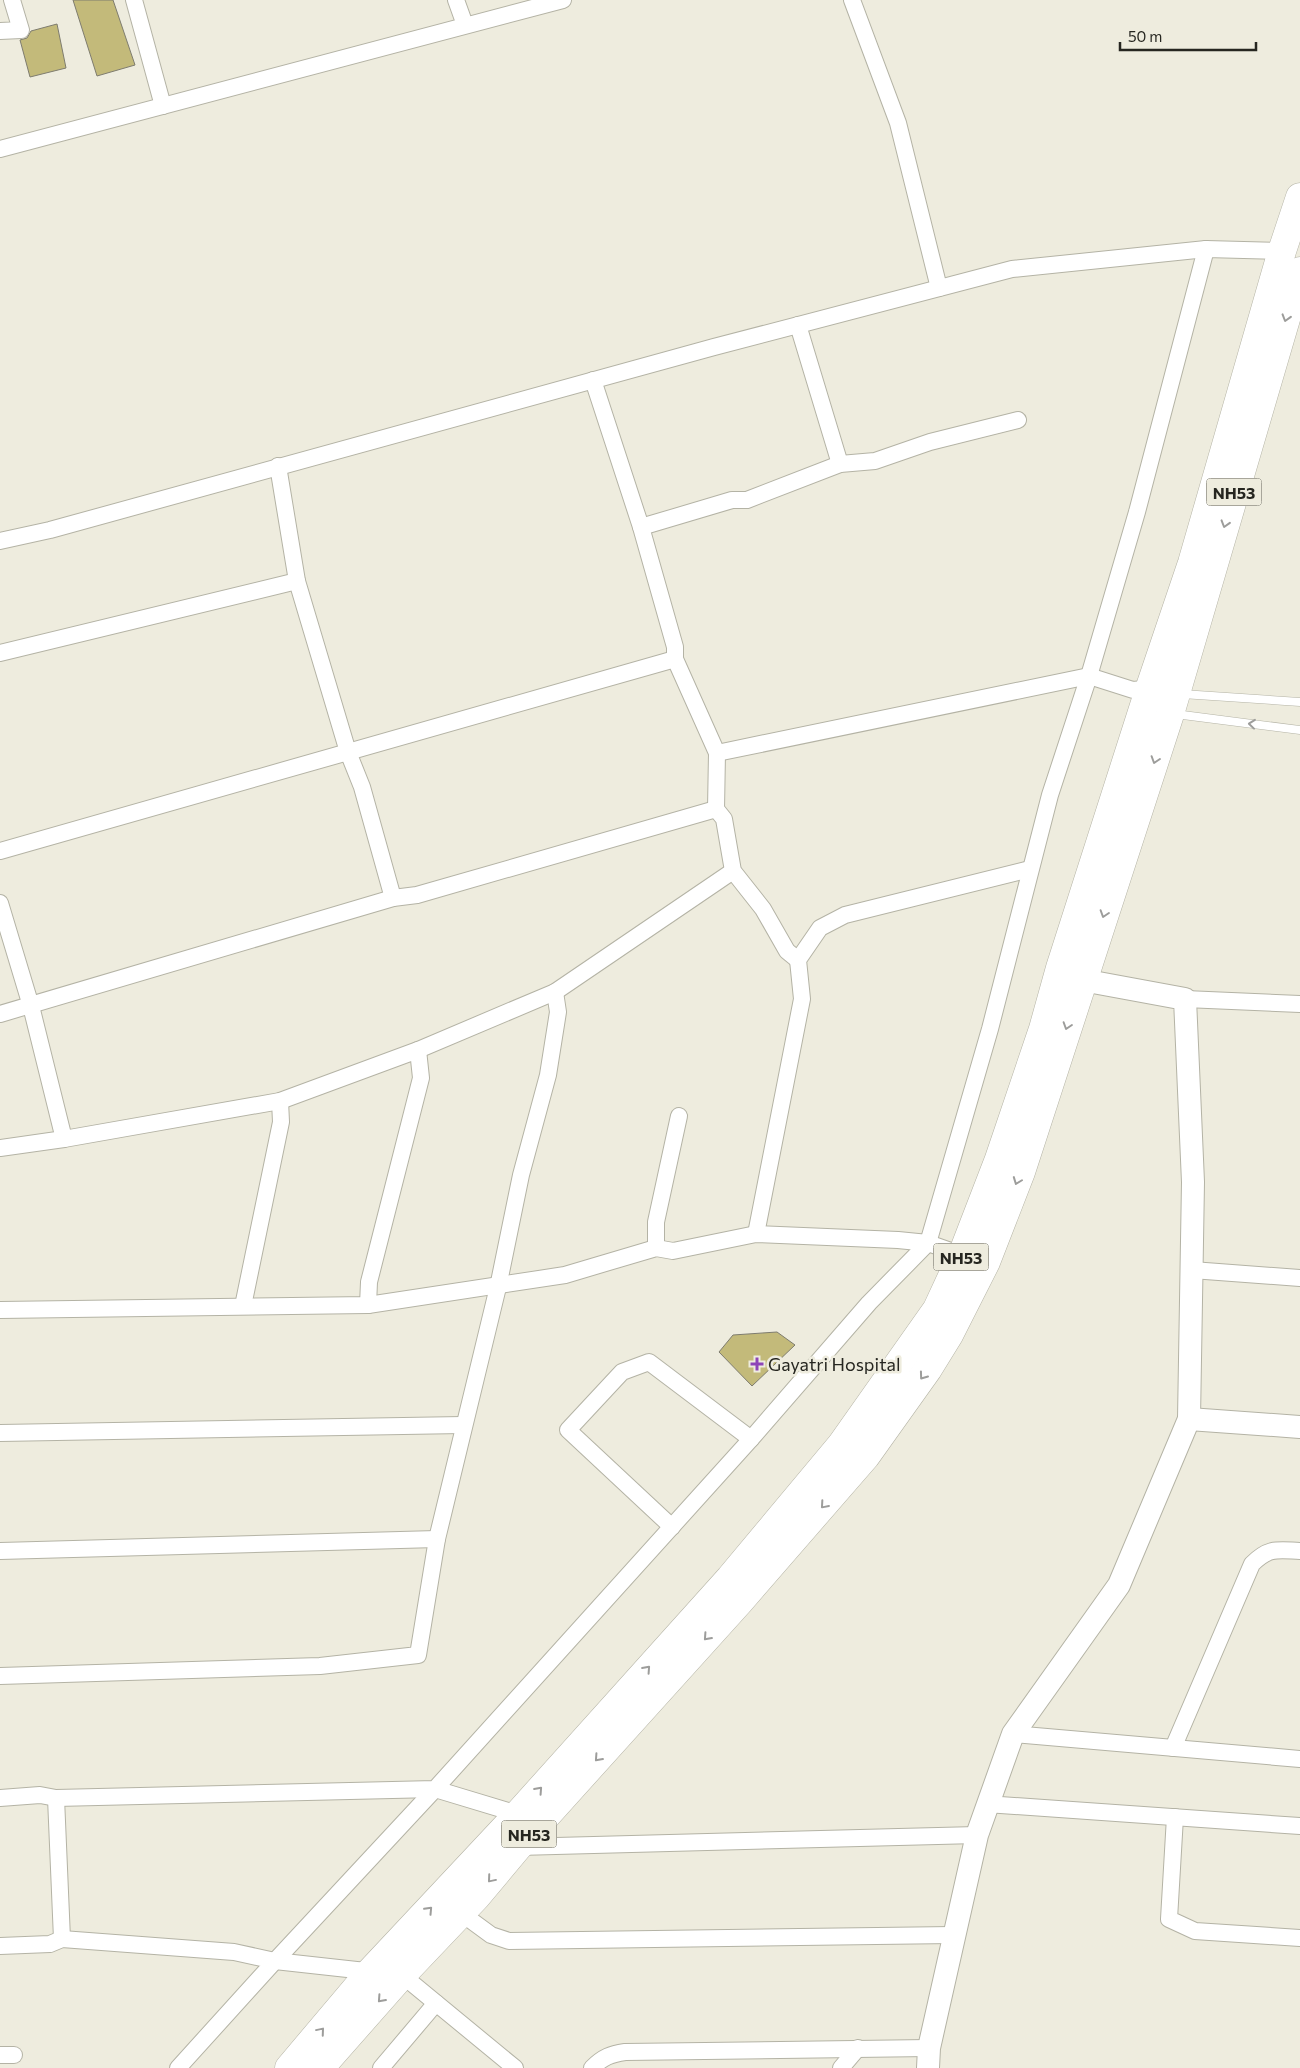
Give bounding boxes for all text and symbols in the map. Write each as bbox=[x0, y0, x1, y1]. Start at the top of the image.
scale bar bbox=[1120, 20, 1256, 52]
text: 50 m bbox=[1128, 27, 1162, 45]
one-way arrow bbox=[1282, 313, 1292, 322]
road number: NH53 bbox=[1206, 478, 1262, 506]
one-way arrow bbox=[1220, 519, 1230, 528]
one-way arrow bbox=[1247, 719, 1255, 730]
one-way arrow bbox=[1151, 755, 1161, 764]
one-way arrow bbox=[1100, 909, 1110, 918]
one-way arrow bbox=[1063, 1022, 1073, 1030]
one-way arrow bbox=[1013, 1176, 1023, 1185]
road number: NH53 bbox=[934, 1244, 988, 1270]
place label: Gayatri Hospital bbox=[768, 1353, 901, 1375]
marker: Gayatri Hospital bbox=[750, 1357, 764, 1371]
one-way arrow bbox=[920, 1370, 929, 1380]
one-way arrow bbox=[820, 1499, 829, 1508]
one-way arrow bbox=[704, 1631, 713, 1640]
one-way arrow bbox=[641, 1665, 650, 1674]
one-way arrow bbox=[595, 1752, 604, 1761]
one-way arrow bbox=[533, 1787, 542, 1796]
road number: NH53 bbox=[502, 1820, 556, 1848]
one-way arrow bbox=[487, 1874, 496, 1883]
one-way arrow bbox=[424, 1907, 433, 1916]
one-way arrow bbox=[378, 1994, 387, 2003]
one-way arrow bbox=[315, 2027, 324, 2036]

